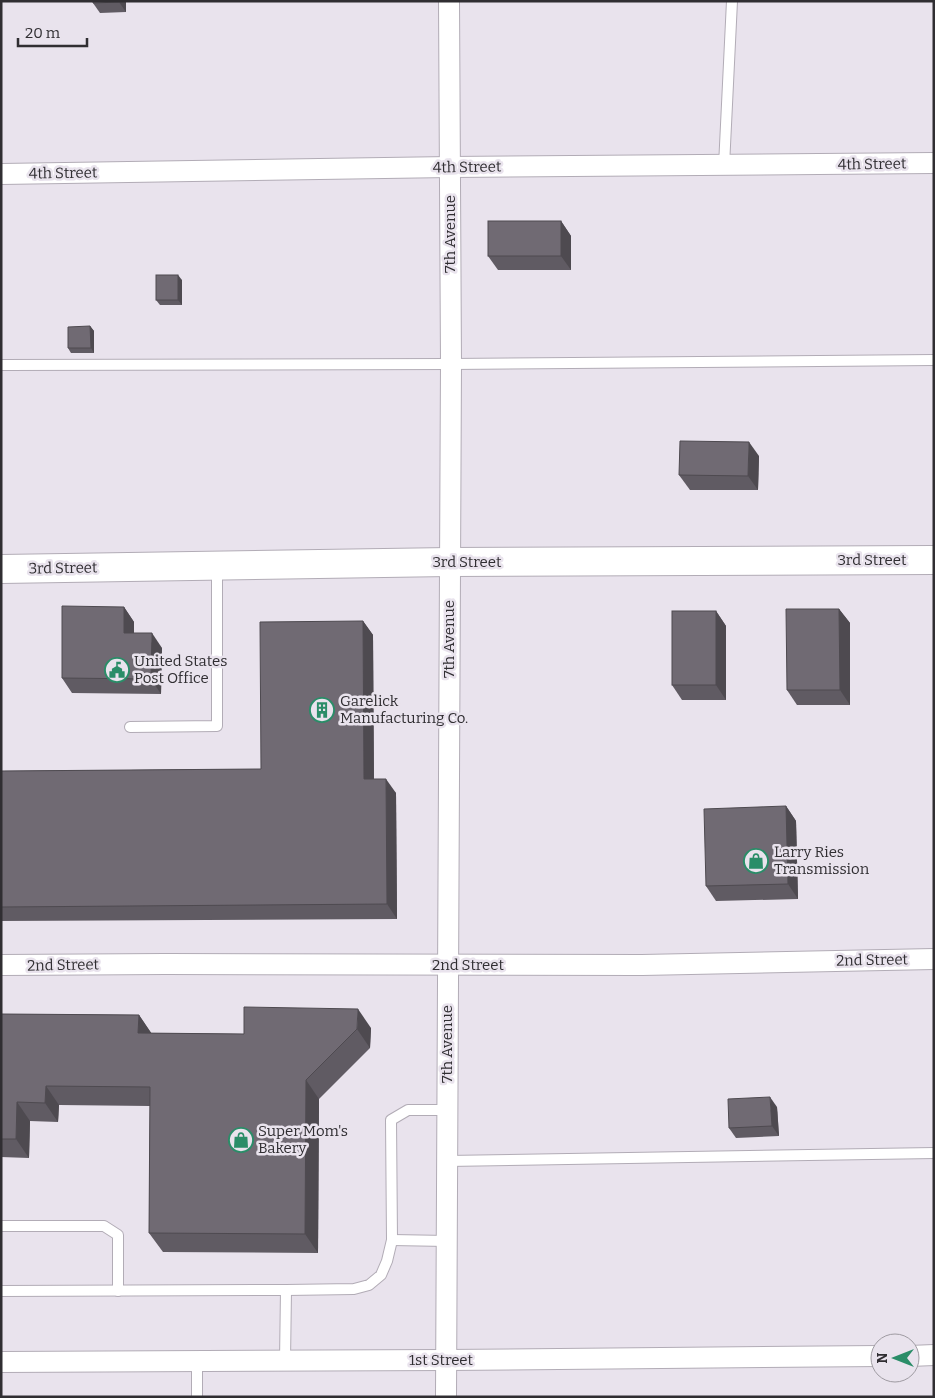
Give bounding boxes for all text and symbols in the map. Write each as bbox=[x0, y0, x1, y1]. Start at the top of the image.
scale bar bbox=[18, 15, 86, 47]
text: 20 m bbox=[25, 24, 61, 42]
street label: 4th Street bbox=[837, 154, 907, 174]
street label: 4th Street bbox=[432, 157, 502, 177]
street label: 4th Street bbox=[28, 163, 98, 183]
street label: 7th Avenue bbox=[441, 195, 459, 273]
street label: 3rd Street bbox=[838, 551, 907, 569]
street label: 3rd Street bbox=[433, 553, 502, 571]
street label: 3rd Street bbox=[28, 558, 98, 578]
street label: 7th Avenue bbox=[440, 600, 458, 678]
place label: United States Post Office bbox=[134, 652, 227, 687]
public building icon: United States Post Office bbox=[104, 657, 130, 683]
place label: Garelick Manufacturing Co. bbox=[340, 692, 468, 727]
building icon: Garelick Manufacturing Co. bbox=[309, 697, 335, 723]
place label: Larry Ries Transmission bbox=[774, 843, 870, 878]
shop icon: Larry Ries Transmission bbox=[743, 848, 769, 874]
street label: 2nd Street bbox=[836, 950, 909, 970]
street label: 2nd Street bbox=[27, 955, 100, 975]
street label: 2nd Street bbox=[432, 956, 505, 974]
street label: 7th Avenue bbox=[438, 1005, 456, 1083]
place label: Super Mom's Bakery bbox=[258, 1122, 348, 1157]
shop icon: Super Mom's Bakery bbox=[228, 1127, 254, 1153]
north arrow bbox=[870, 1333, 920, 1383]
street label: 1st Street bbox=[409, 1351, 474, 1369]
text: N bbox=[874, 1352, 891, 1363]

